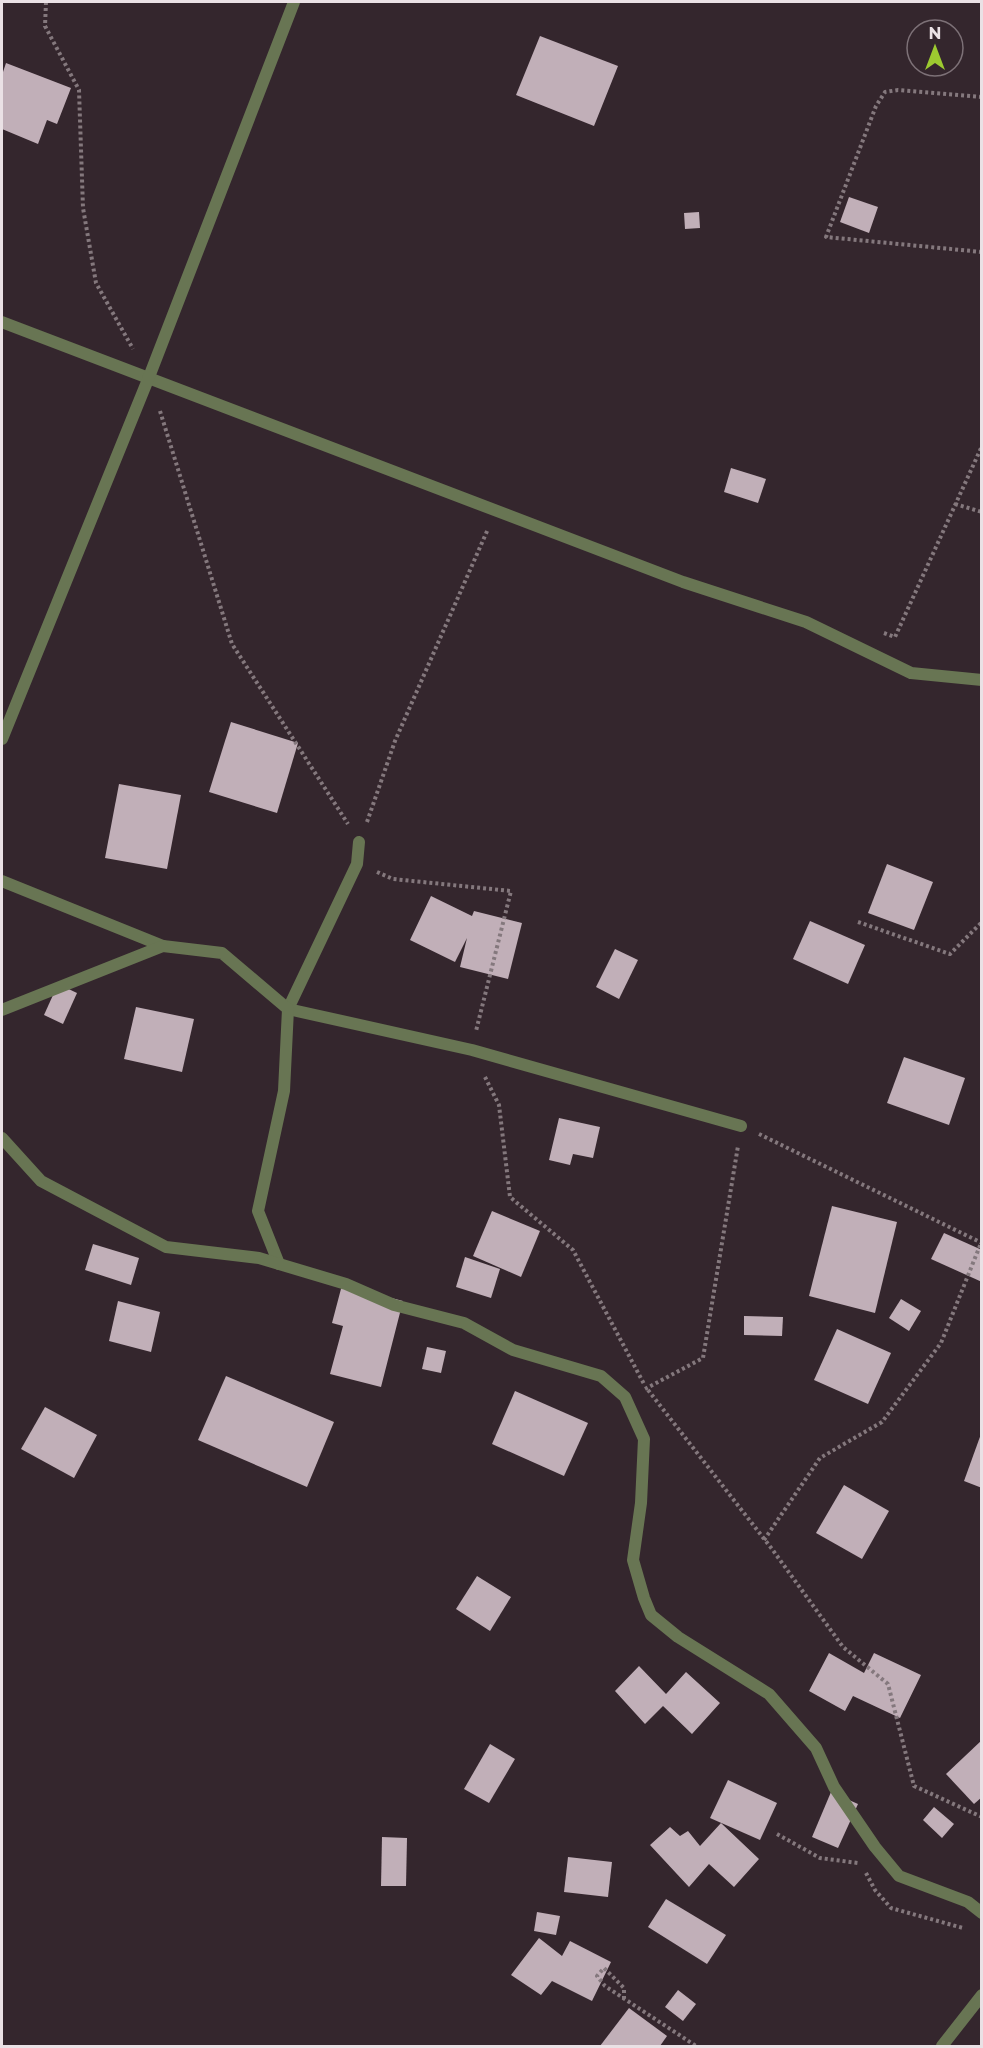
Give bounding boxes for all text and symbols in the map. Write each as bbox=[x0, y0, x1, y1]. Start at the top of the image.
north arrow bbox=[905, 18, 965, 78]
text: N bbox=[929, 24, 941, 43]

